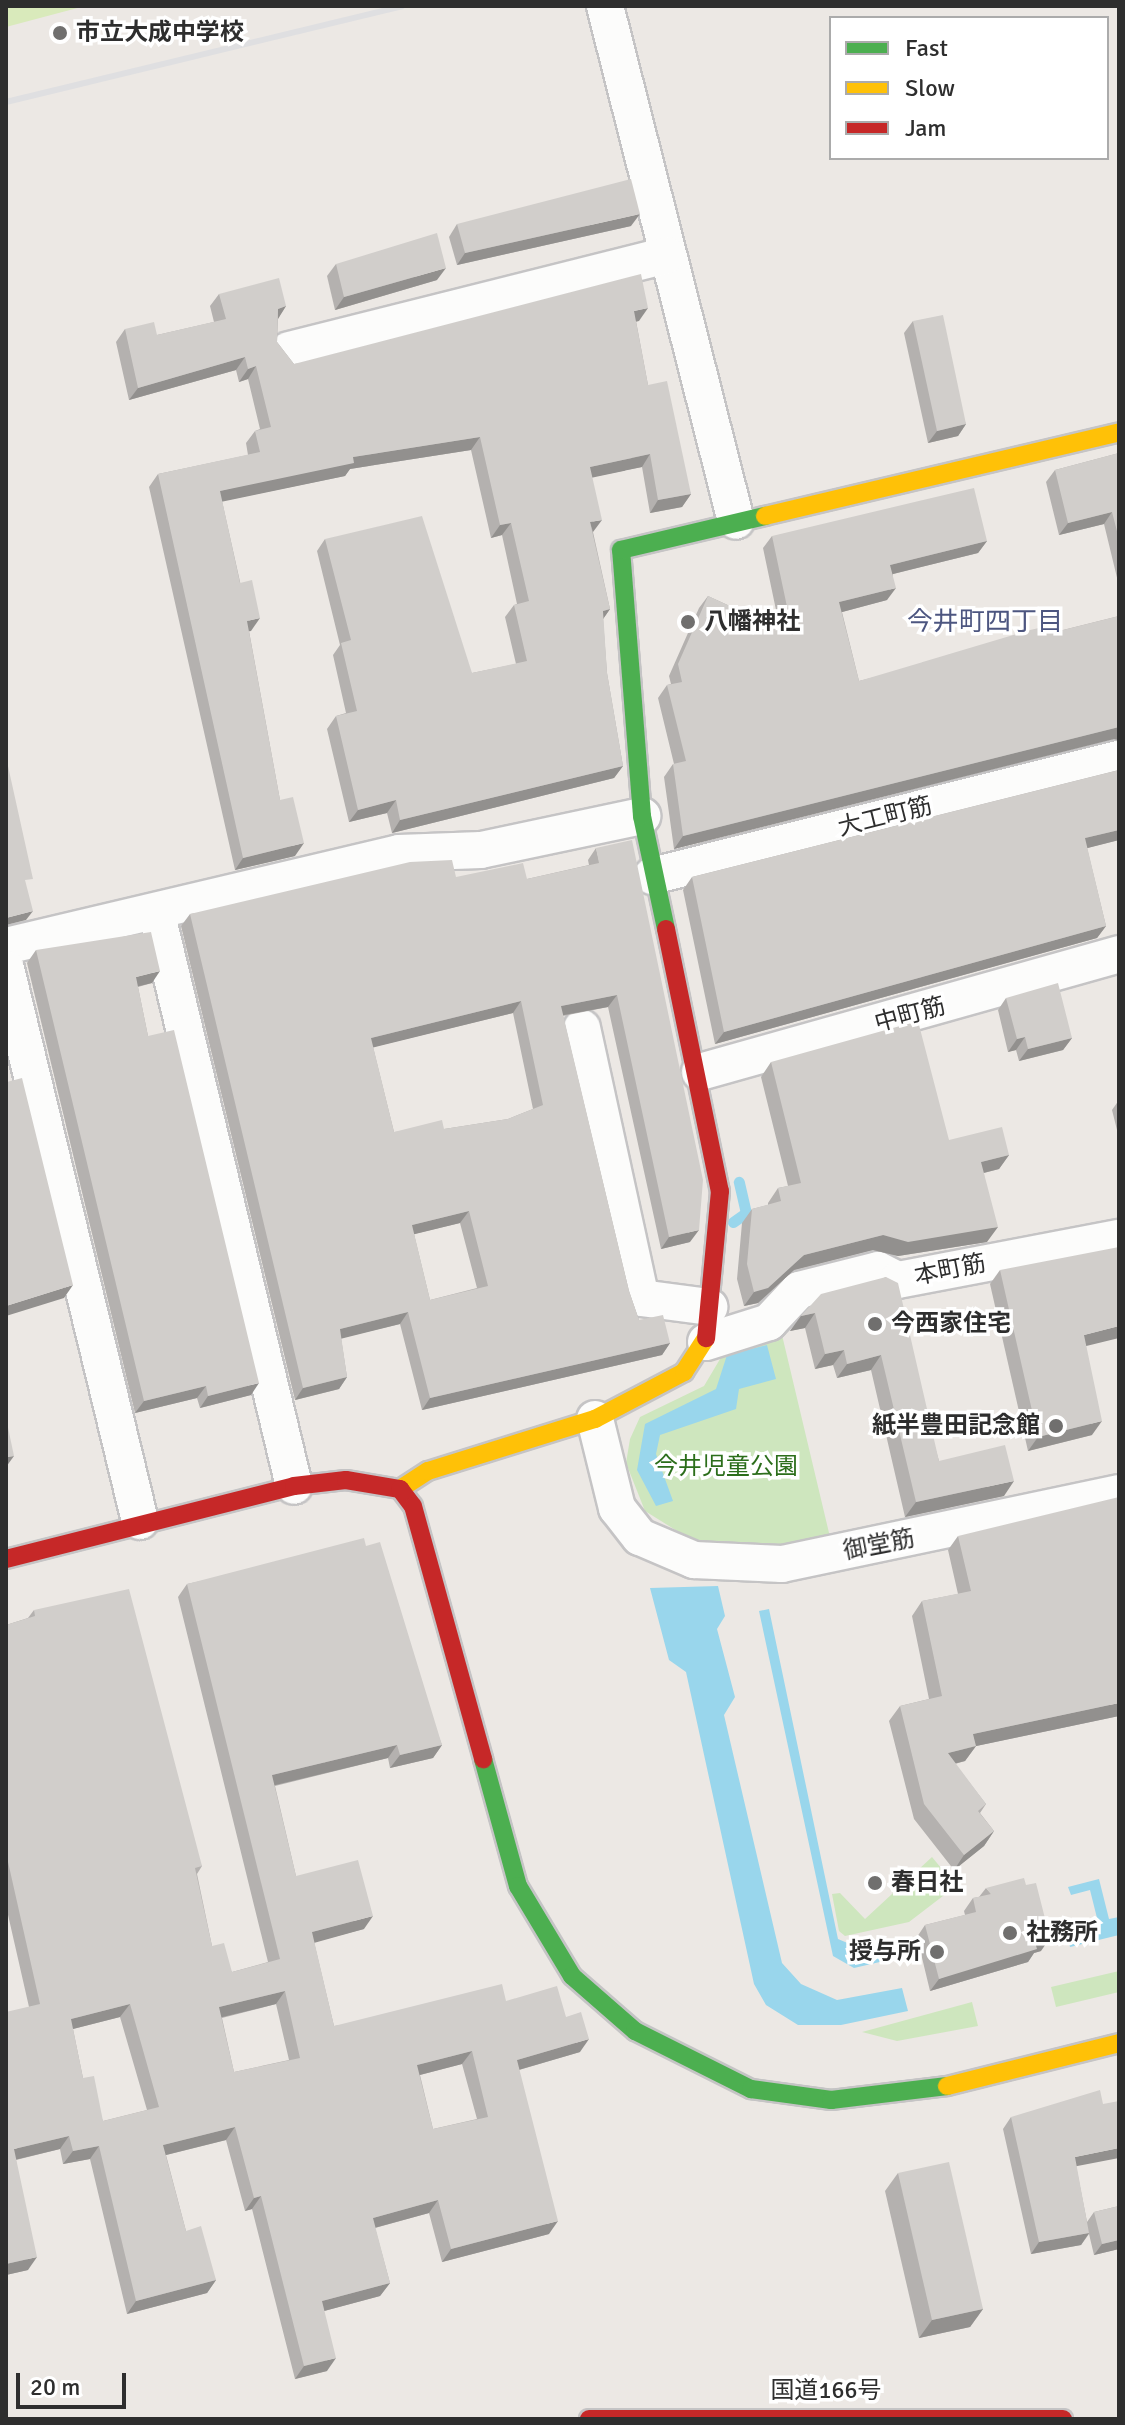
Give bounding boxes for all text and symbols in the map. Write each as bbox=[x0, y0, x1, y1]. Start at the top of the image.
legend bbox=[829, 16, 1109, 160]
place label: 市立大成中学校 bbox=[76, 19, 244, 47]
marker: 市立大成中学校 bbox=[51, 24, 69, 42]
text: Fast bbox=[905, 33, 948, 63]
text: Slow bbox=[905, 73, 955, 103]
text: Jam bbox=[905, 113, 946, 143]
district label: 今井町四丁目 bbox=[907, 607, 1063, 639]
place label: 八幡神社 bbox=[704, 608, 800, 636]
marker: 八幡神社 bbox=[679, 613, 697, 631]
street label: 大工町筋 bbox=[835, 791, 935, 843]
street label: 中町筋 bbox=[871, 992, 949, 1038]
street label: 本町筋 bbox=[912, 1249, 988, 1291]
place label: 今西家住宅 bbox=[891, 1310, 1011, 1338]
marker: 今西家住宅 bbox=[866, 1315, 884, 1333]
place label: 紙半豊田記念館 bbox=[872, 1412, 1040, 1440]
marker: 紙半豊田記念館 bbox=[1047, 1417, 1065, 1435]
park label: 今井児童公園 bbox=[654, 1453, 798, 1481]
street label: 御堂筋 bbox=[841, 1524, 917, 1566]
place label: 春日社 bbox=[891, 1869, 963, 1897]
marker: 春日社 bbox=[866, 1874, 884, 1892]
place label: 社務所 bbox=[1026, 1919, 1098, 1947]
marker: 社務所 bbox=[1001, 1924, 1019, 1942]
place label: 授与所 bbox=[849, 1938, 921, 1966]
marker: 授与所 bbox=[928, 1943, 946, 1961]
scale bar bbox=[20, 2357, 130, 2407]
text: 20 m bbox=[30, 2372, 80, 2402]
street label: 国道166号 bbox=[771, 2377, 881, 2405]

